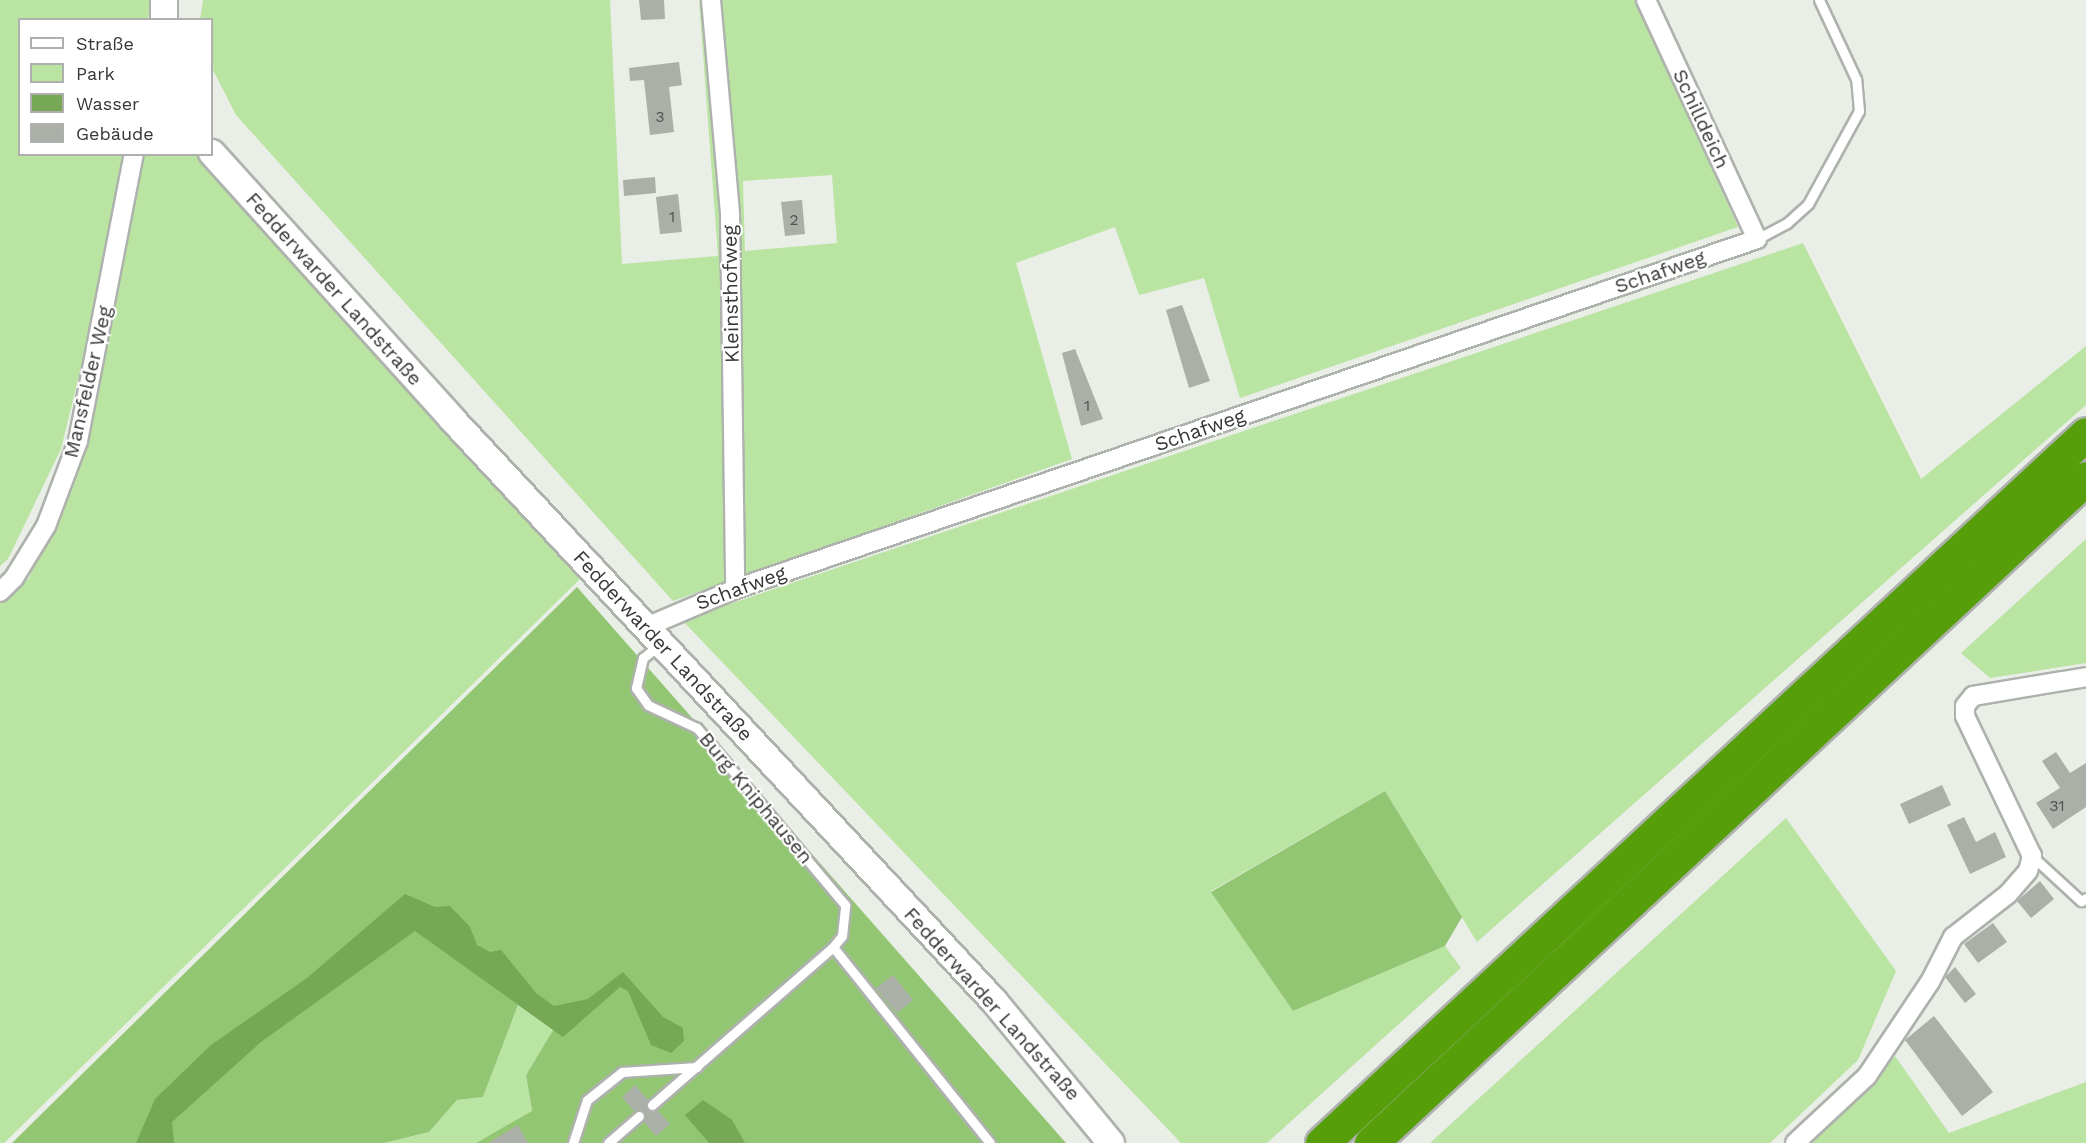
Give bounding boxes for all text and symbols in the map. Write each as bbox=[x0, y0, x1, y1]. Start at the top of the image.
legend bbox=[18, 18, 213, 156]
text: Straße bbox=[76, 33, 134, 54]
text: Park bbox=[76, 63, 115, 84]
street label: Schilldeich bbox=[1668, 65, 1734, 173]
text: Wasser bbox=[76, 93, 139, 114]
house number: 3 bbox=[655, 107, 665, 127]
text: Gebäude bbox=[76, 123, 154, 144]
street label: Fedderwarder Landstraße bbox=[241, 187, 427, 391]
house number: 1 bbox=[669, 207, 675, 227]
house number: 2 bbox=[789, 210, 799, 230]
street label: Kleinsthofweg bbox=[718, 225, 744, 363]
street label: Schafweg bbox=[1612, 245, 1708, 299]
street label: Mansfelder Weg bbox=[59, 303, 117, 461]
house number: 1 bbox=[1084, 396, 1090, 416]
street label: Schafweg bbox=[1152, 403, 1248, 457]
street label: Fedderwarder Landstraße bbox=[568, 546, 758, 746]
street label: Schafweg bbox=[693, 561, 789, 615]
street label: Burg Kniphausen bbox=[694, 727, 818, 869]
house number: 31 bbox=[2049, 796, 2065, 816]
street label: Fedderwarder Landstraße bbox=[899, 902, 1085, 1106]

